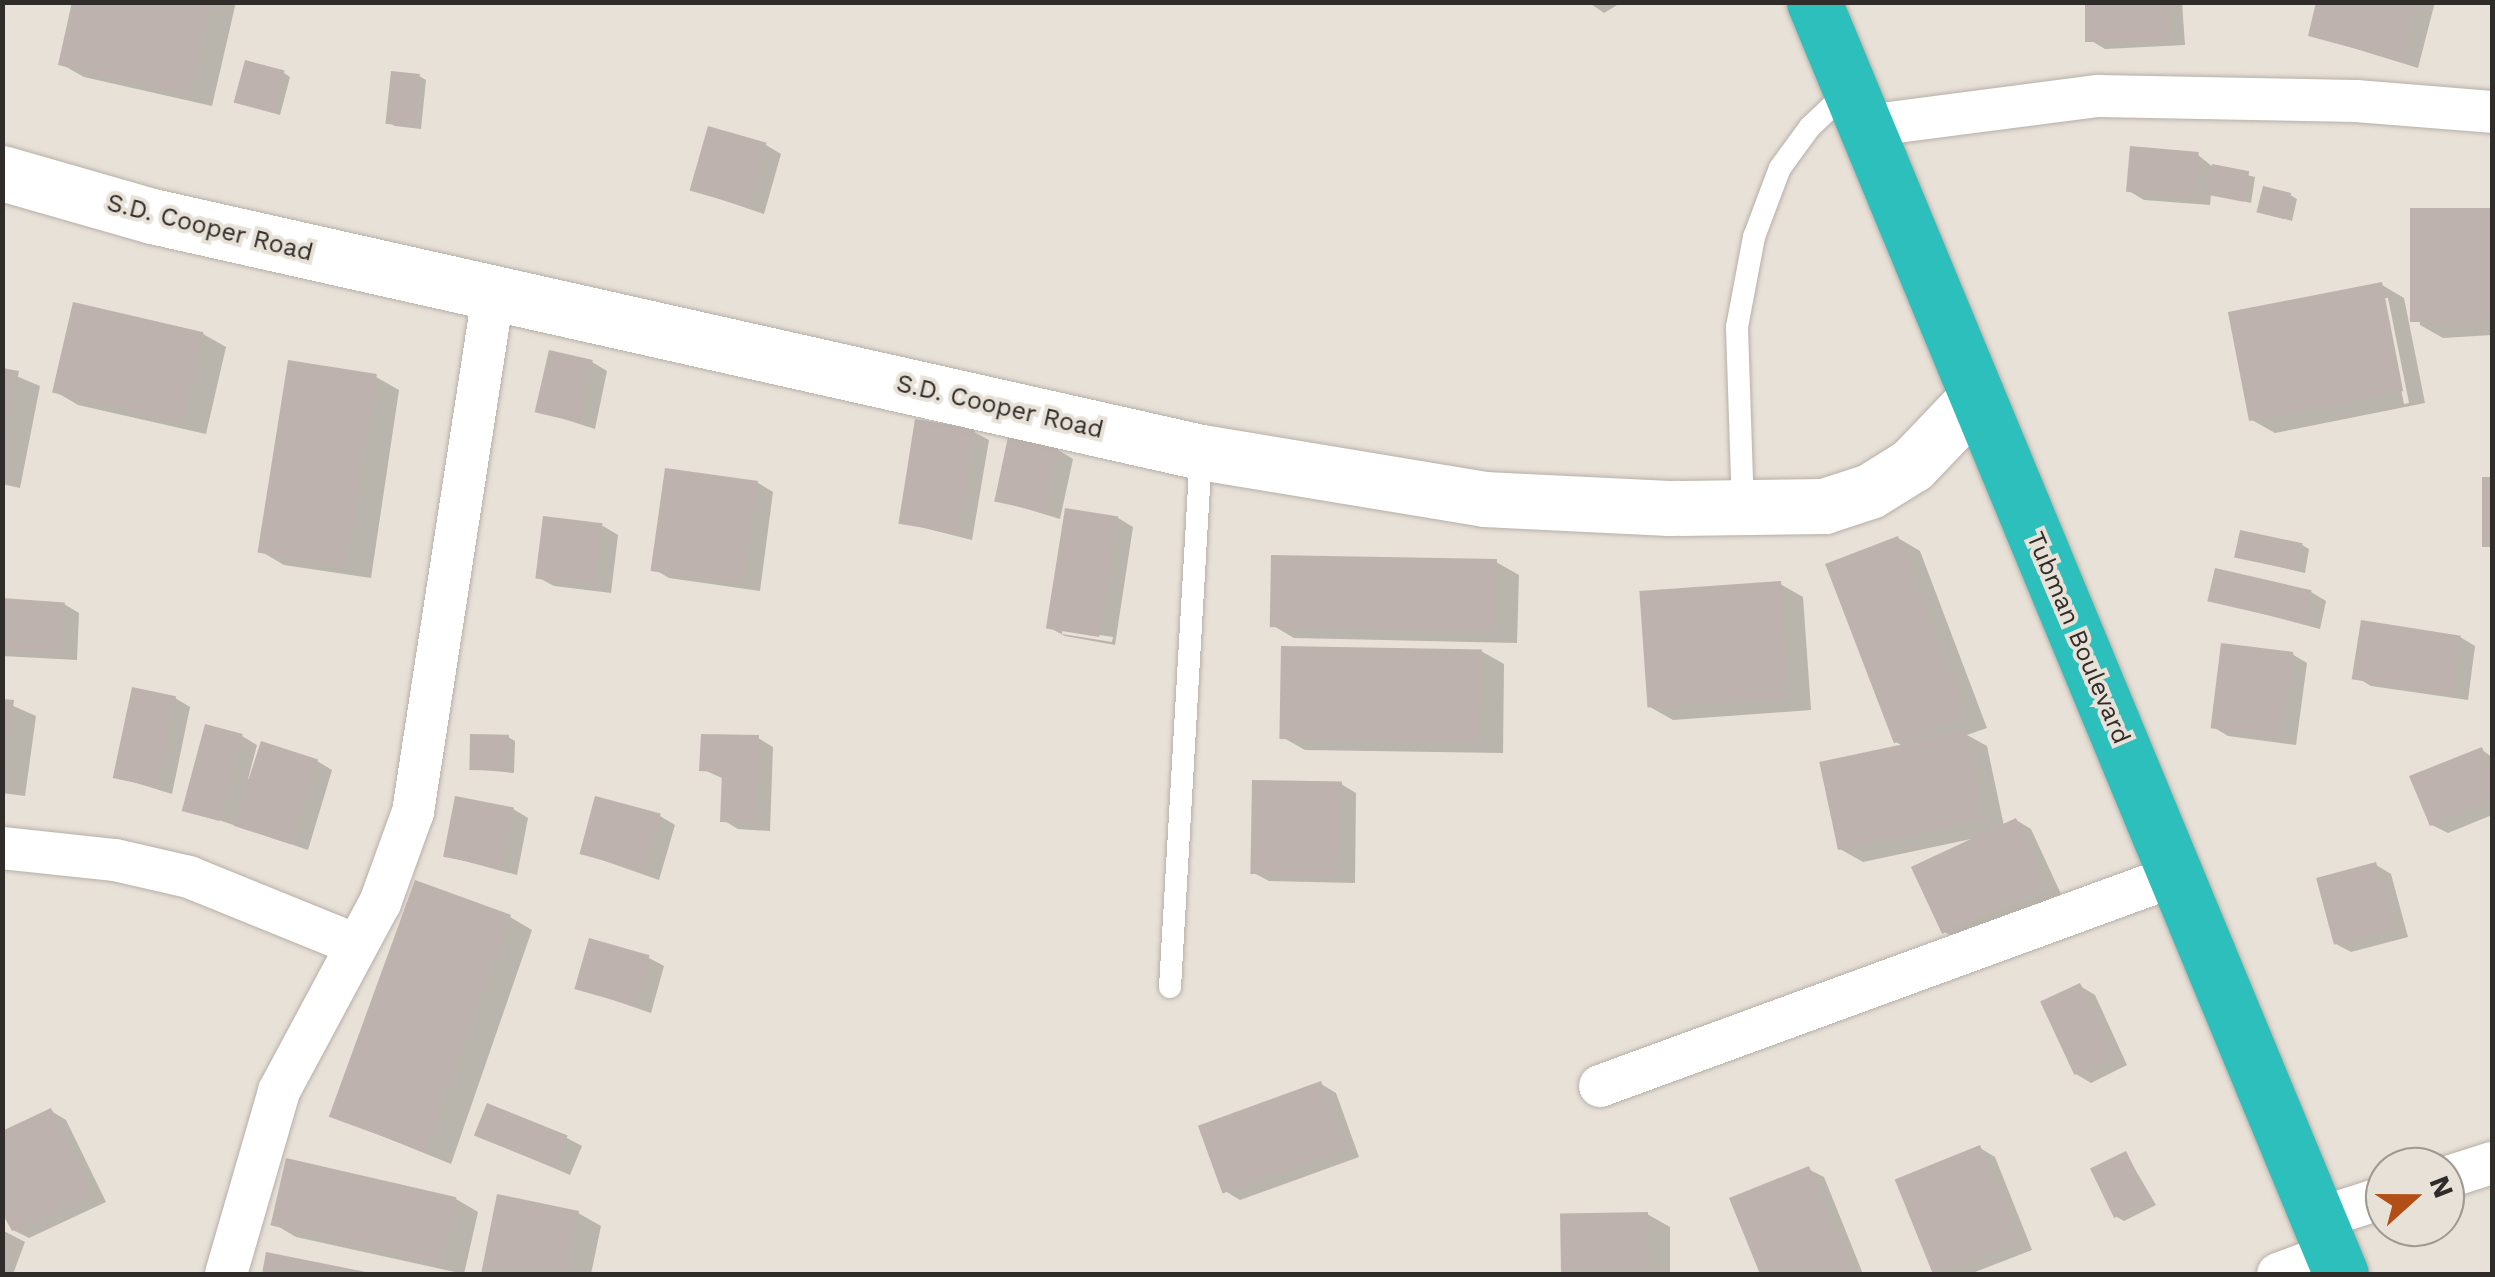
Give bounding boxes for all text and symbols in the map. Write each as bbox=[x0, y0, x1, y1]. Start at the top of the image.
street label: S.D. Cooper Road bbox=[103, 188, 317, 268]
street label: S.D. Cooper Road bbox=[893, 369, 1107, 445]
street label: Tubman Boulevard bbox=[2020, 528, 2136, 748]
north arrow bbox=[2365, 1147, 2465, 1247]
text: N bbox=[2422, 1171, 2461, 1202]

